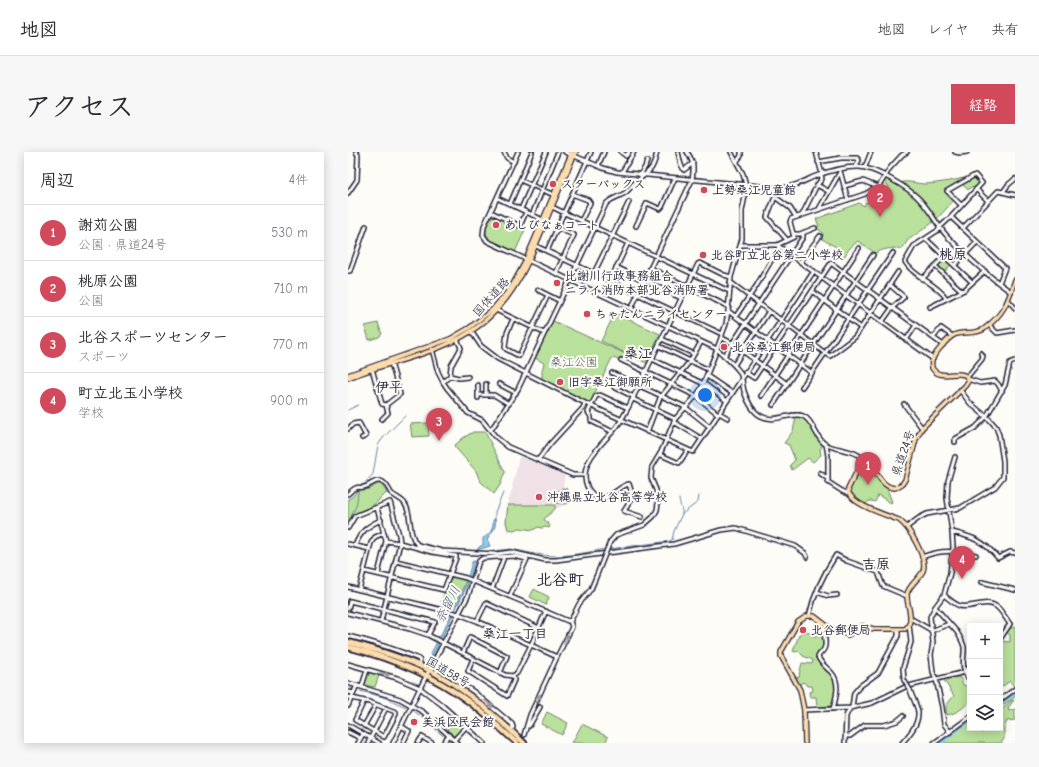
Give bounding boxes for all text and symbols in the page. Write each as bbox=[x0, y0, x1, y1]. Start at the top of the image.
text: 地図 bbox=[20, 19, 58, 41]
text: 地図 bbox=[878, 21, 906, 38]
text: レイヤ bbox=[928, 21, 969, 38]
text: 共有 bbox=[991, 21, 1019, 38]
button: 経路 bbox=[951, 84, 1015, 124]
text: アクセス bbox=[24, 91, 134, 123]
text: 周辺 bbox=[40, 171, 74, 190]
text: 4件 bbox=[289, 172, 308, 187]
place label: スターバックス bbox=[561, 177, 645, 191]
marker: スターバックス bbox=[548, 179, 558, 189]
place label: 上勢桑江児童館 bbox=[712, 183, 796, 197]
pin: 2 bbox=[867, 184, 893, 217]
marker: 上勢桑江児童館 bbox=[699, 185, 709, 195]
text: 謝苅公園 bbox=[78, 216, 138, 234]
place label: あしびなぁコート bbox=[504, 218, 600, 232]
marker: あしびなぁコート bbox=[491, 220, 501, 230]
text: 1 bbox=[50, 225, 56, 240]
text: 530 m bbox=[271, 225, 308, 240]
text: 公園 · 県道24号 bbox=[78, 237, 167, 252]
district label: 桃原 bbox=[939, 246, 967, 263]
place label: 北谷町立北谷第二小学校 bbox=[711, 248, 843, 262]
marker: 北谷町立北谷第二小学校 bbox=[698, 250, 708, 260]
place label: 比謝川行政事務組合 ニライ消防本部北谷消防署 bbox=[565, 269, 709, 297]
text: 桃原公園 bbox=[78, 272, 138, 290]
street label: 国体道路 bbox=[470, 274, 512, 320]
marker: 比謝川行政事務組合 ニライ消防本部北谷消防署 bbox=[552, 278, 562, 288]
text: 2 bbox=[50, 281, 56, 296]
text: 710 m bbox=[274, 281, 308, 296]
text: 公園 bbox=[78, 293, 104, 308]
place label: ちゃたんニライセンター bbox=[595, 307, 727, 321]
marker: ちゃたんニライセンター bbox=[582, 309, 592, 319]
text: 北谷スポーツセンター bbox=[78, 328, 228, 346]
text: 3 bbox=[50, 337, 56, 352]
text: 770 m bbox=[273, 337, 308, 352]
place label: 北谷桑江郵便局 bbox=[732, 340, 816, 354]
marker: 北谷桑江郵便局 bbox=[719, 342, 729, 352]
district label: 桑江 bbox=[624, 345, 652, 362]
text: スポーツ bbox=[78, 349, 130, 364]
park label: 桑江公園 bbox=[550, 355, 598, 369]
place label: 旧字桑江御願所 bbox=[568, 375, 653, 389]
marker: 旧字桑江御願所 bbox=[555, 377, 565, 387]
district label: 伊平 bbox=[375, 379, 403, 396]
text: 町立北玉小学校 bbox=[78, 384, 183, 402]
your location bbox=[695, 385, 715, 405]
text: 4 bbox=[50, 393, 56, 408]
text: 900 m bbox=[270, 393, 308, 408]
text: 学校 bbox=[78, 405, 104, 420]
pin: 3 bbox=[426, 408, 452, 441]
street label: 県道24号 bbox=[889, 428, 917, 478]
pin: 1 bbox=[855, 452, 881, 485]
place label: 沖縄県立北谷高等学校 bbox=[547, 490, 667, 504]
marker: 沖縄県立北谷高等学校 bbox=[534, 492, 544, 502]
pin: 4 bbox=[949, 546, 975, 579]
district label: 吉原 bbox=[862, 556, 890, 573]
district label: 北谷町 bbox=[536, 571, 584, 589]
water label: 奈留川 bbox=[432, 583, 463, 625]
place label: 北谷郵便局 bbox=[811, 623, 871, 637]
map controls bbox=[967, 623, 1003, 731]
button: + bbox=[967, 623, 1003, 659]
marker: 北谷郵便局 bbox=[798, 625, 808, 635]
district label: 桑江一丁目 bbox=[482, 626, 548, 641]
one-way arrow bbox=[563, 633, 569, 645]
street label: 国道58号 bbox=[423, 654, 473, 690]
button: − bbox=[967, 659, 1003, 695]
one-way arrow bbox=[378, 672, 391, 678]
one-way arrow bbox=[535, 693, 541, 704]
button: layers bbox=[967, 695, 1003, 731]
one-way arrow bbox=[484, 699, 494, 708]
place label: 美浜区民会館 bbox=[422, 715, 494, 729]
marker: 美浜区民会館 bbox=[409, 717, 419, 727]

